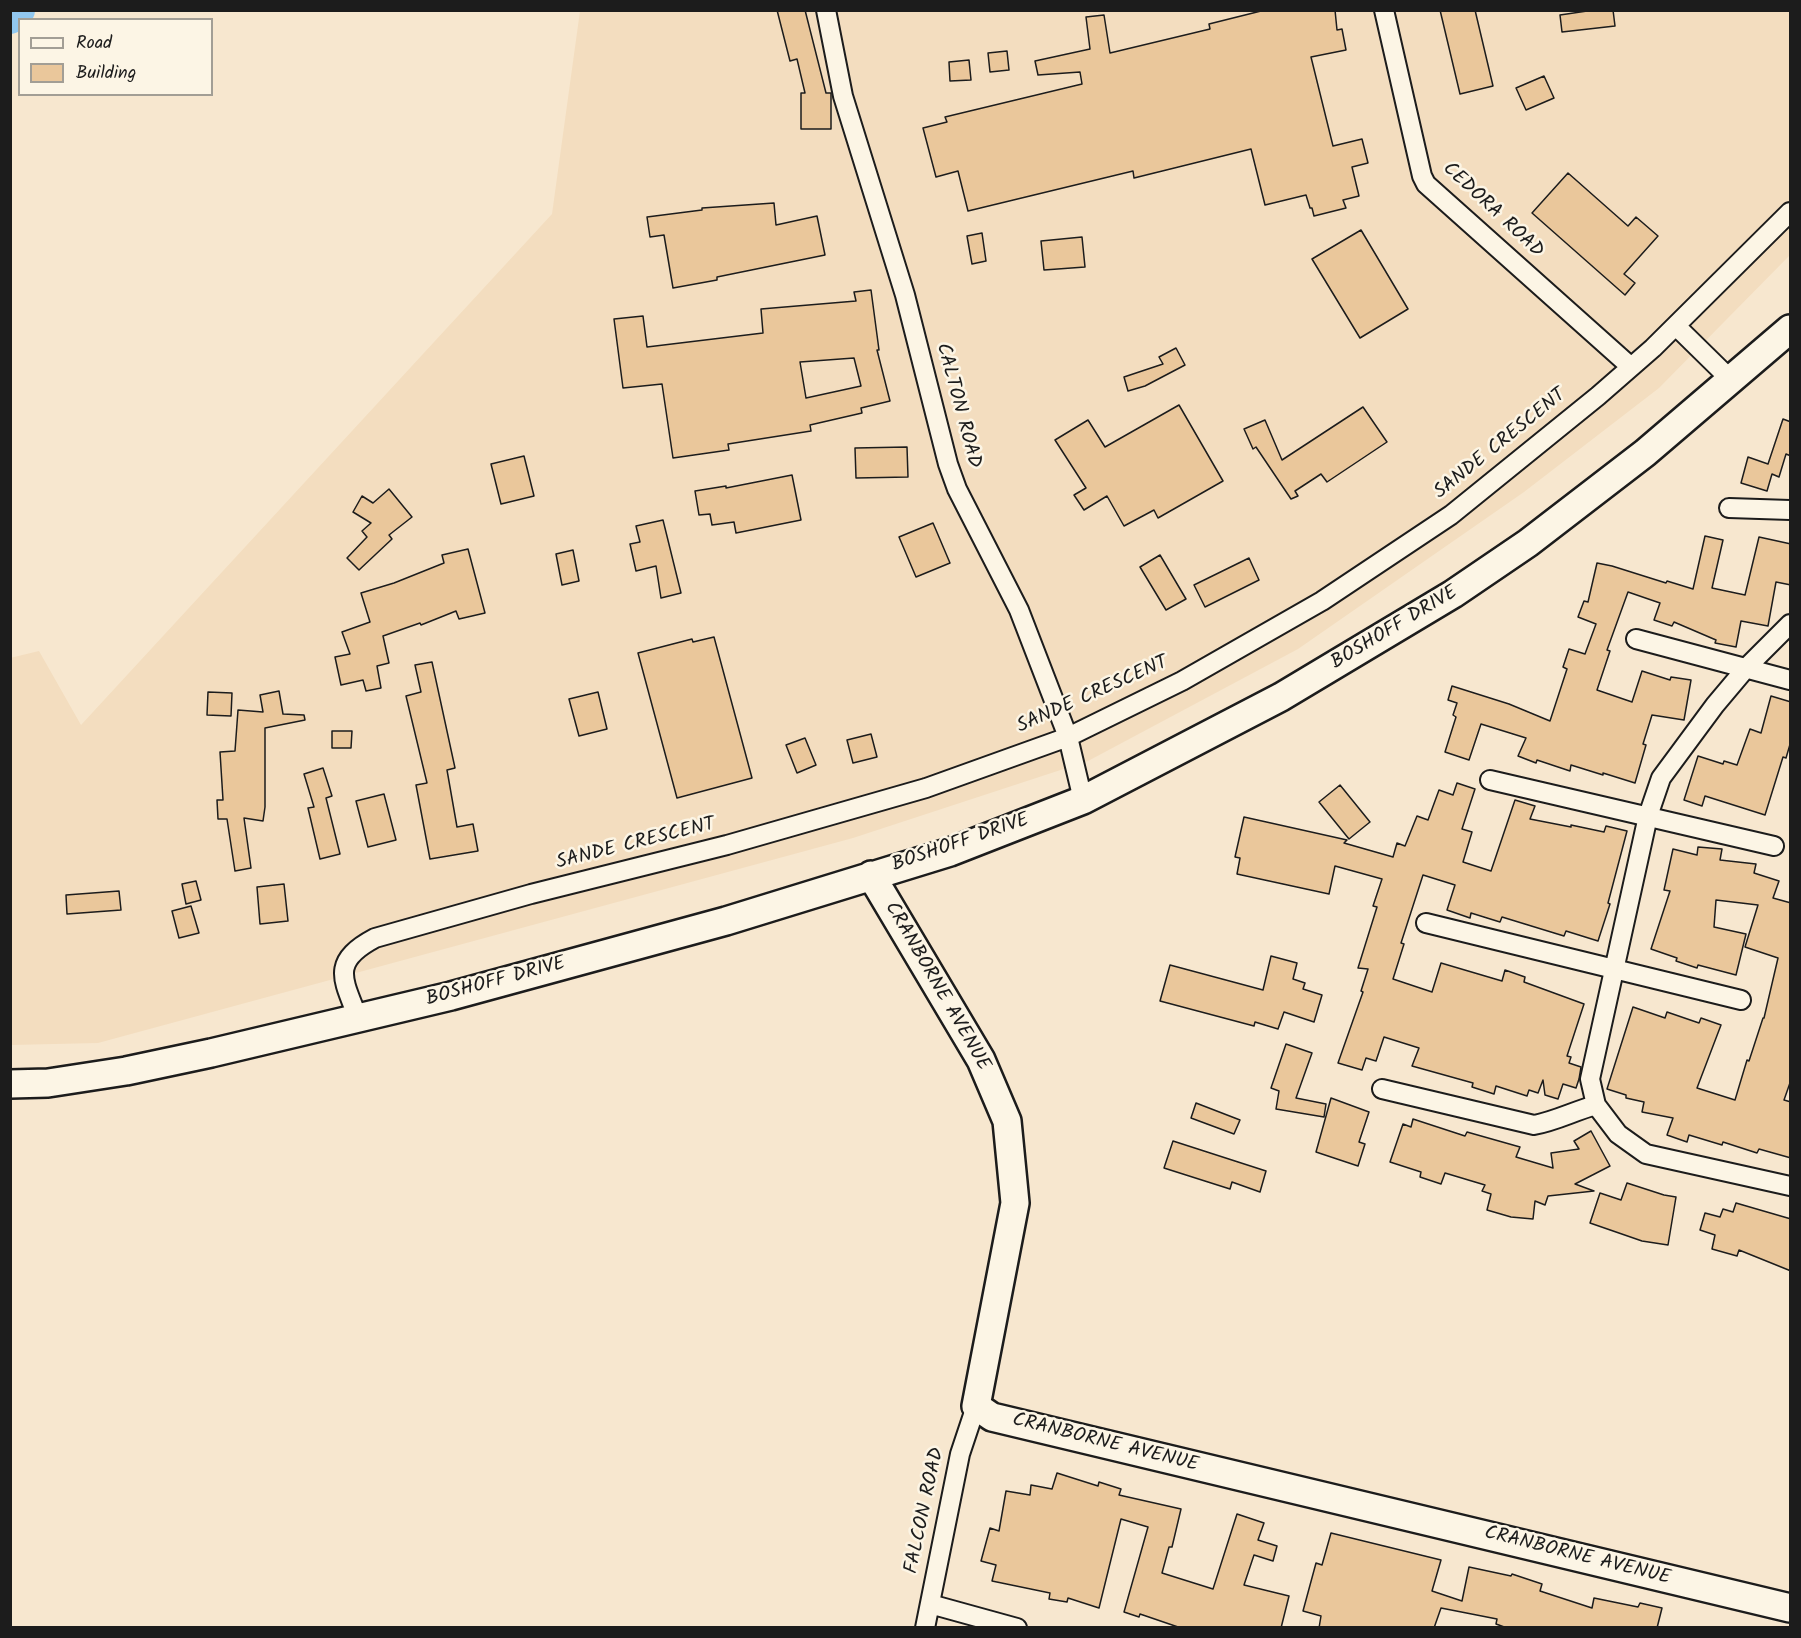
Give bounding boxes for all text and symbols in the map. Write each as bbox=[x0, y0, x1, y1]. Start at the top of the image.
legend bbox=[18, 18, 213, 96]
text: Road bbox=[76, 29, 112, 58]
text: Building bbox=[76, 59, 136, 88]
street label: CEDORA ROAD bbox=[1436, 158, 1548, 264]
street label: CALTON ROAD bbox=[929, 341, 985, 471]
street label: SANDE CRESCENT bbox=[1430, 384, 1572, 506]
street label: BOSHOFF DRIVE bbox=[1327, 582, 1463, 676]
street label: SANDE CRESCENT bbox=[1014, 652, 1172, 740]
street label: BOSHOFF DRIVE bbox=[889, 809, 1033, 879]
street label: SANDE CRESCENT bbox=[554, 814, 718, 876]
street label: CRANBORNE AVENUE bbox=[878, 898, 994, 1076]
street label: BOSHOFF DRIVE bbox=[424, 953, 568, 1013]
street label: CRANBORNE AVENUE bbox=[1009, 1409, 1201, 1479]
street label: FALCON ROAD bbox=[901, 1446, 951, 1576]
street label: CRANBORNE AVENUE bbox=[1481, 1522, 1673, 1592]

